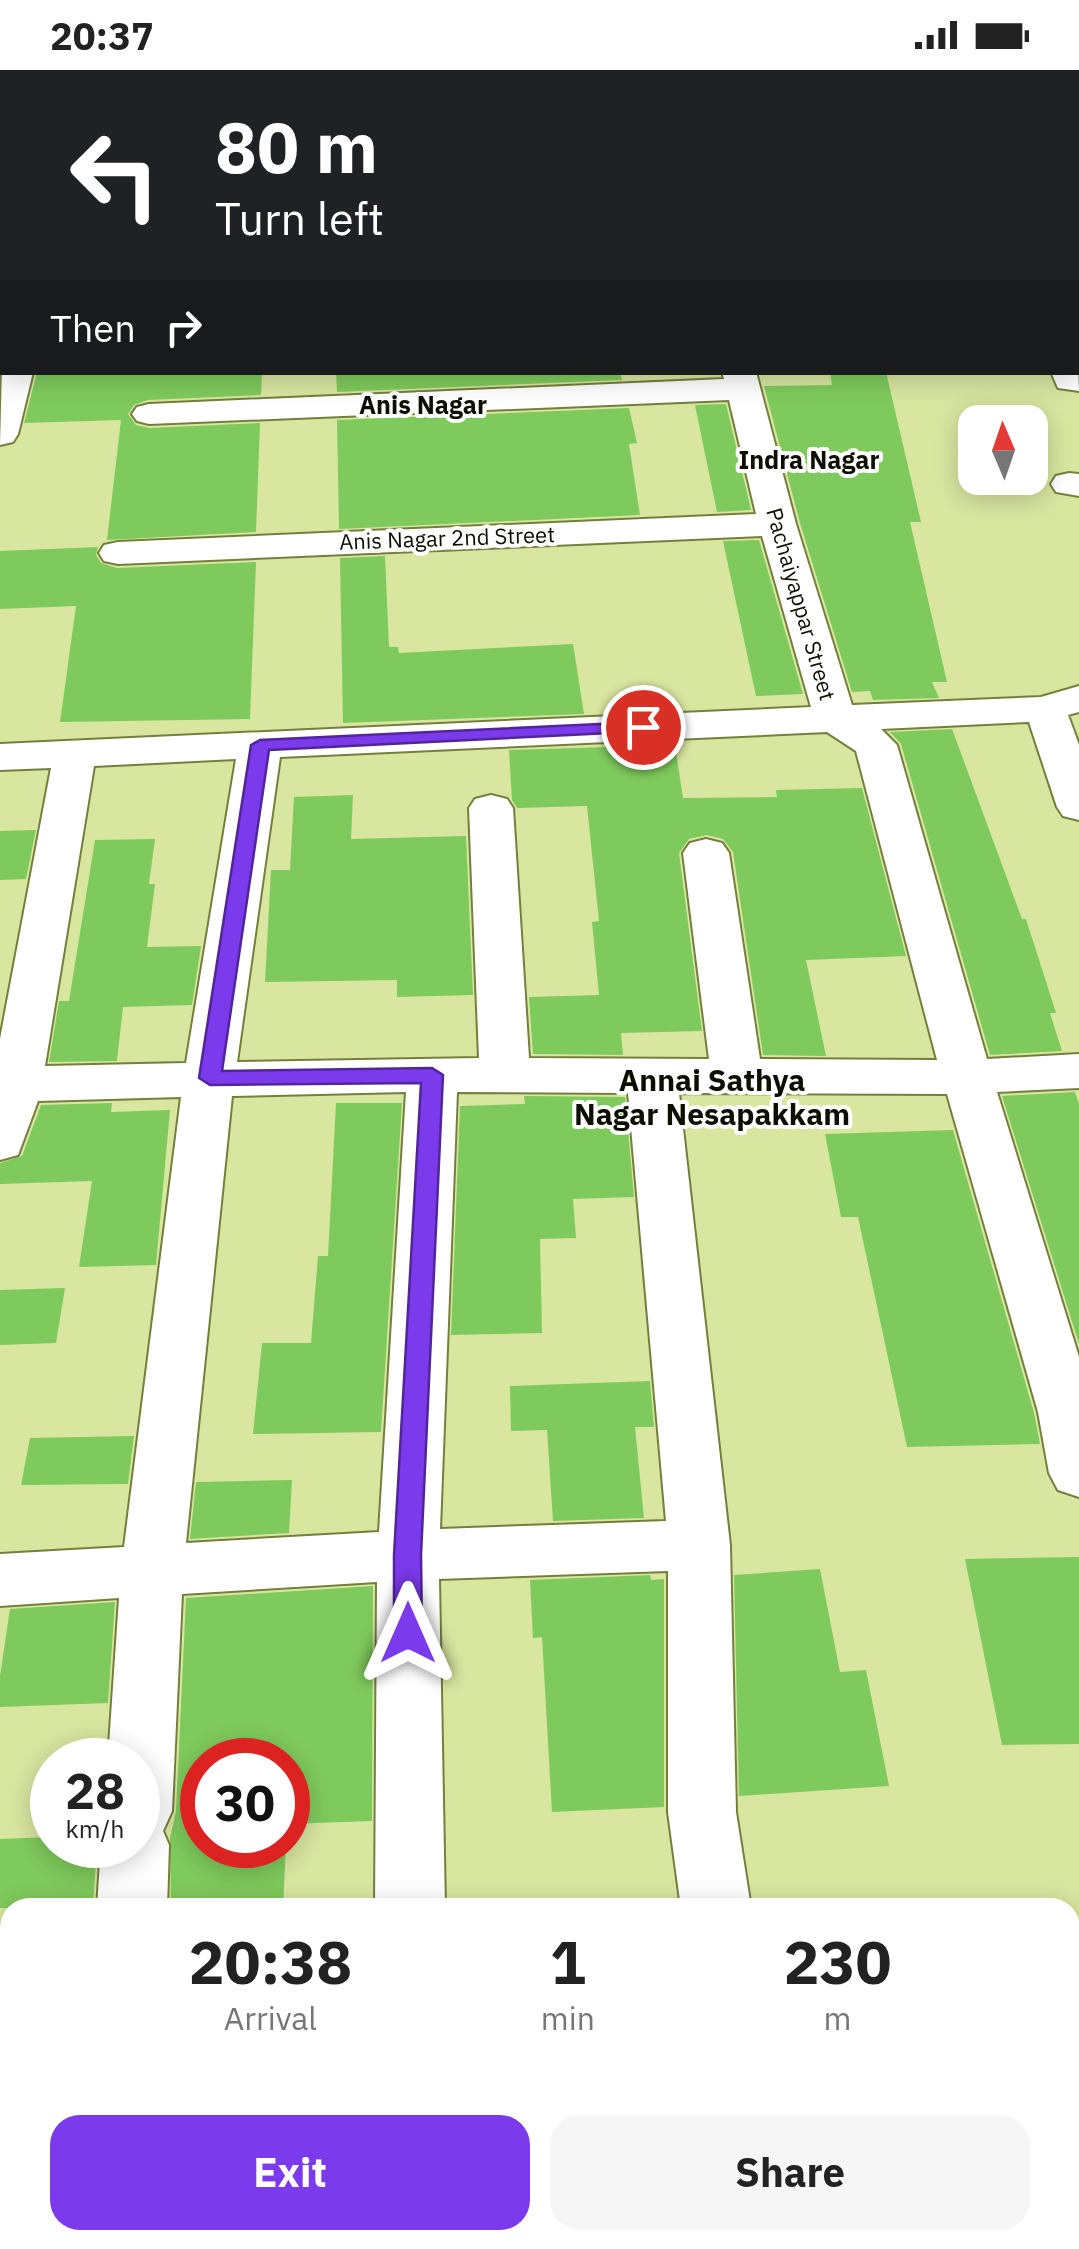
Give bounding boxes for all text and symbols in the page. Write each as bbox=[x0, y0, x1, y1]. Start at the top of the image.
text: 20:37 bbox=[50, 11, 154, 60]
text: 80 m bbox=[215, 101, 378, 192]
icon: left bbox=[50, 110, 180, 240]
text: Turn left bbox=[215, 189, 384, 247]
icon: right bbox=[156, 300, 211, 355]
text: Then bbox=[50, 303, 136, 352]
district label: Anis Nagar bbox=[359, 388, 487, 421]
north arrow bbox=[958, 405, 1048, 495]
map controls bbox=[958, 405, 1048, 495]
district label: Indra Nagar bbox=[738, 443, 880, 476]
street label: Pachaiyappar Street bbox=[760, 504, 843, 703]
street label: Anis Nagar 2nd Street bbox=[339, 519, 555, 556]
pin bbox=[601, 685, 686, 770]
icon: arrive bbox=[616, 700, 671, 755]
district label: Annai Sathya Nagar Nesapakkam bbox=[574, 1060, 850, 1133]
position arrow bbox=[356, 1581, 460, 1685]
speed limit sign: 30 bbox=[180, 1738, 310, 1868]
text: 28 bbox=[65, 1758, 125, 1823]
text: km/h bbox=[66, 1812, 124, 1845]
text: 20:38 bbox=[189, 1922, 352, 2001]
text: 1 bbox=[550, 1922, 586, 2001]
text: 230 bbox=[783, 1922, 891, 2001]
text: Arrival bbox=[224, 1997, 317, 2039]
text: min bbox=[541, 1997, 595, 2039]
text: m bbox=[824, 1997, 851, 2039]
button: Exit bbox=[50, 2115, 530, 2230]
button: Share bbox=[550, 2115, 1030, 2230]

